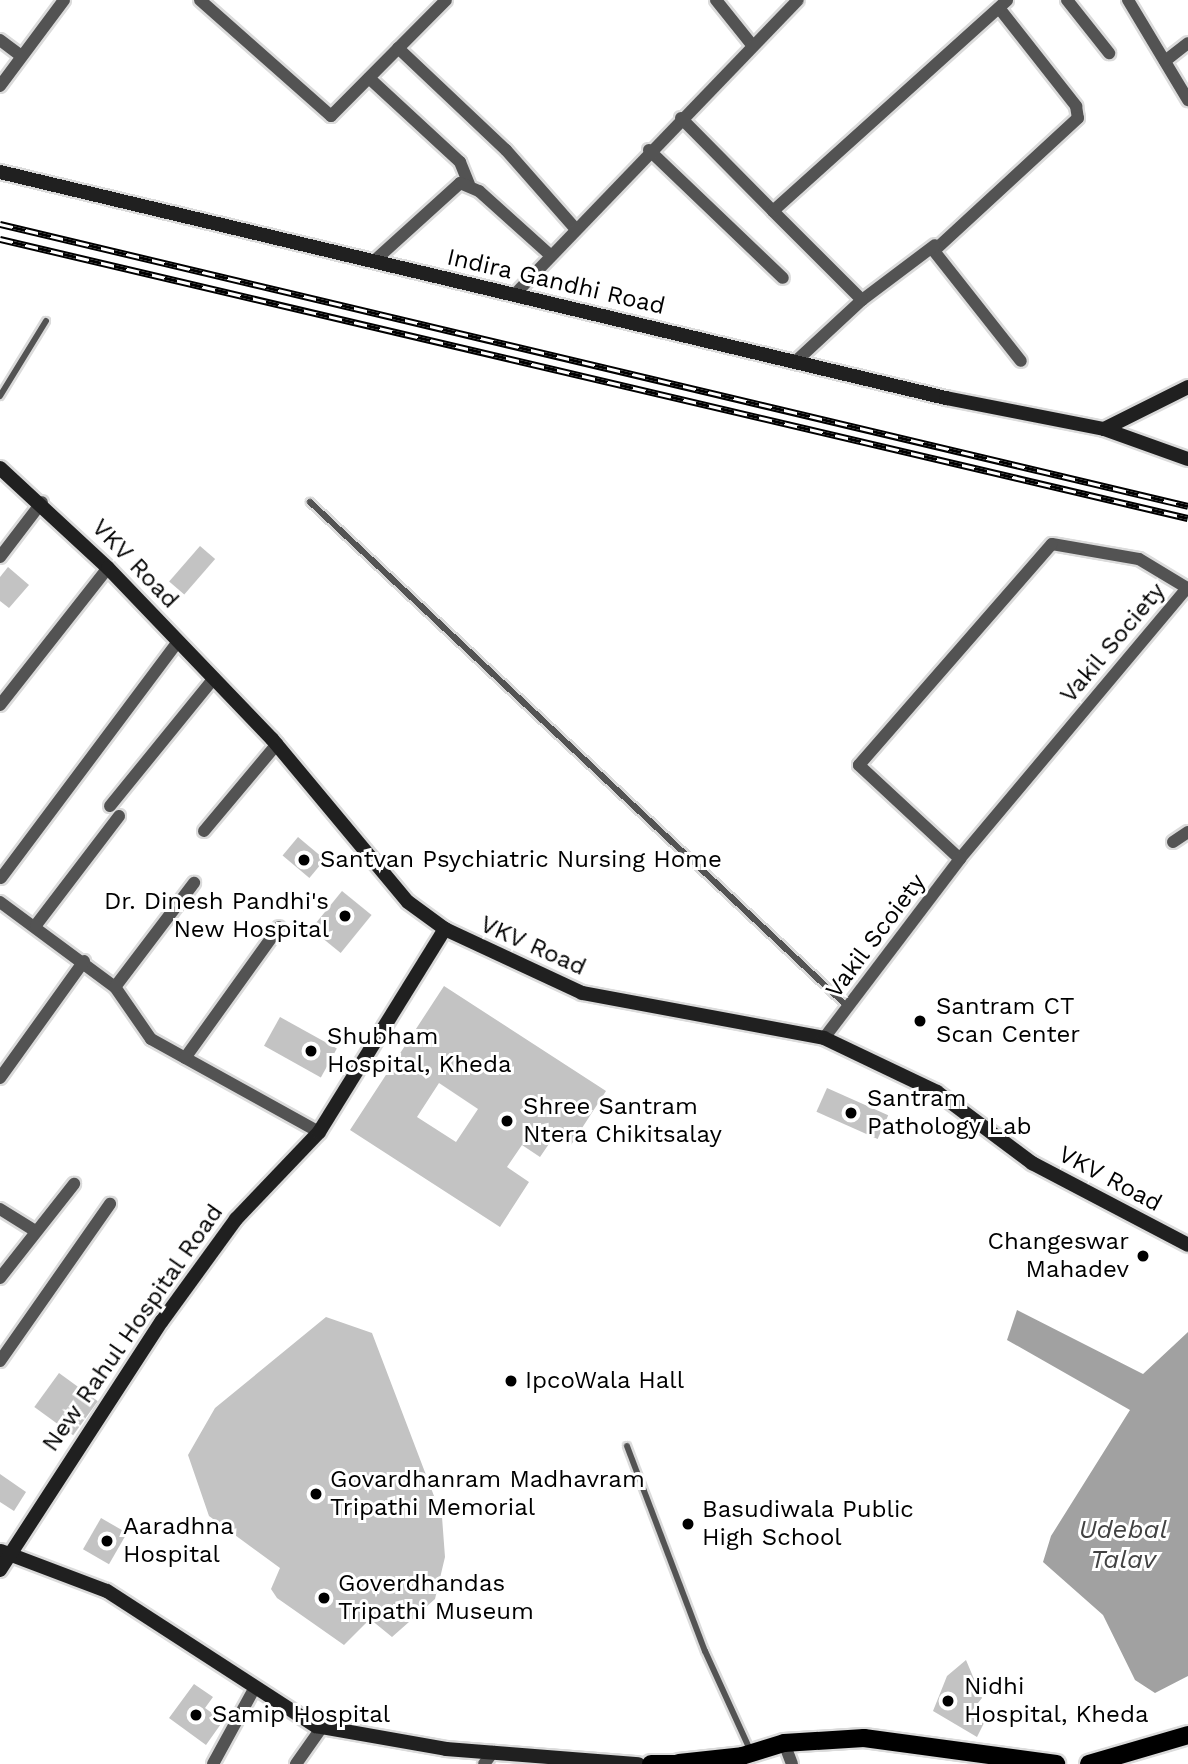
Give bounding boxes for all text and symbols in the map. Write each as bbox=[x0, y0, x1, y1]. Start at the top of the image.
street label: Indira Gandhi Road bbox=[444, 243, 668, 321]
street label: VKV Road bbox=[85, 513, 185, 615]
street label: Vakil Society bbox=[1054, 577, 1172, 709]
place label: Santvan Psychiatric Nursing Home bbox=[320, 846, 722, 874]
marker: Santvan Psychiatric Nursing Home bbox=[294, 850, 314, 870]
street label: Vakil Scoiety bbox=[820, 868, 932, 1004]
place label: Dr. Dinesh Pandhi's New Hospital bbox=[104, 888, 329, 944]
marker: Dr. Dinesh Pandhi's New Hospital bbox=[335, 906, 355, 926]
street label: VKV Road bbox=[475, 910, 591, 982]
place label: Santram CT Scan Center bbox=[936, 993, 1080, 1049]
marker: Santram CT Scan Center bbox=[910, 1011, 930, 1031]
place label: Shubham Hospital, Kheda bbox=[327, 1023, 512, 1079]
marker: Shubham Hospital, Kheda bbox=[301, 1041, 321, 1061]
place label: Santram Pathology Lab bbox=[867, 1085, 1032, 1141]
place label: Shree Santram Ntera Chikitsalay bbox=[523, 1093, 722, 1149]
marker: Santram Pathology Lab bbox=[841, 1103, 861, 1123]
marker: Shree Santram Ntera Chikitsalay bbox=[497, 1111, 517, 1131]
street label: VKV Road bbox=[1053, 1140, 1167, 1218]
street label: New Rahul Hospital Road bbox=[36, 1198, 230, 1458]
place label: Changeswar Mahadev bbox=[988, 1228, 1129, 1284]
marker: Changeswar Mahadev bbox=[1135, 1248, 1151, 1264]
place label: IpcoWala Hall bbox=[525, 1367, 685, 1395]
marker: IpcoWala Hall bbox=[503, 1373, 519, 1389]
place label: Govardhanram Madhavram Tripathi Memorial bbox=[330, 1466, 645, 1522]
marker: Govardhanram Madhavram Tripathi Memorial bbox=[308, 1486, 324, 1502]
place label: Basudiwala Public High School bbox=[702, 1496, 914, 1552]
place label: Aaradhna Hospital bbox=[123, 1513, 234, 1569]
water label: Udebal Talav bbox=[1079, 1514, 1167, 1576]
marker: Basudiwala Public High School bbox=[680, 1516, 696, 1532]
marker: Aaradhna Hospital bbox=[97, 1531, 117, 1551]
place label: Goverdhandas Tripathi Museum bbox=[338, 1570, 534, 1626]
marker: Goverdhandas Tripathi Museum bbox=[316, 1590, 332, 1606]
place label: Nidhi Hospital, Kheda bbox=[964, 1673, 1149, 1729]
marker: Nidhi Hospital, Kheda bbox=[938, 1691, 958, 1711]
place label: Samip Hospital bbox=[212, 1701, 390, 1729]
marker: Samip Hospital bbox=[186, 1705, 206, 1725]

